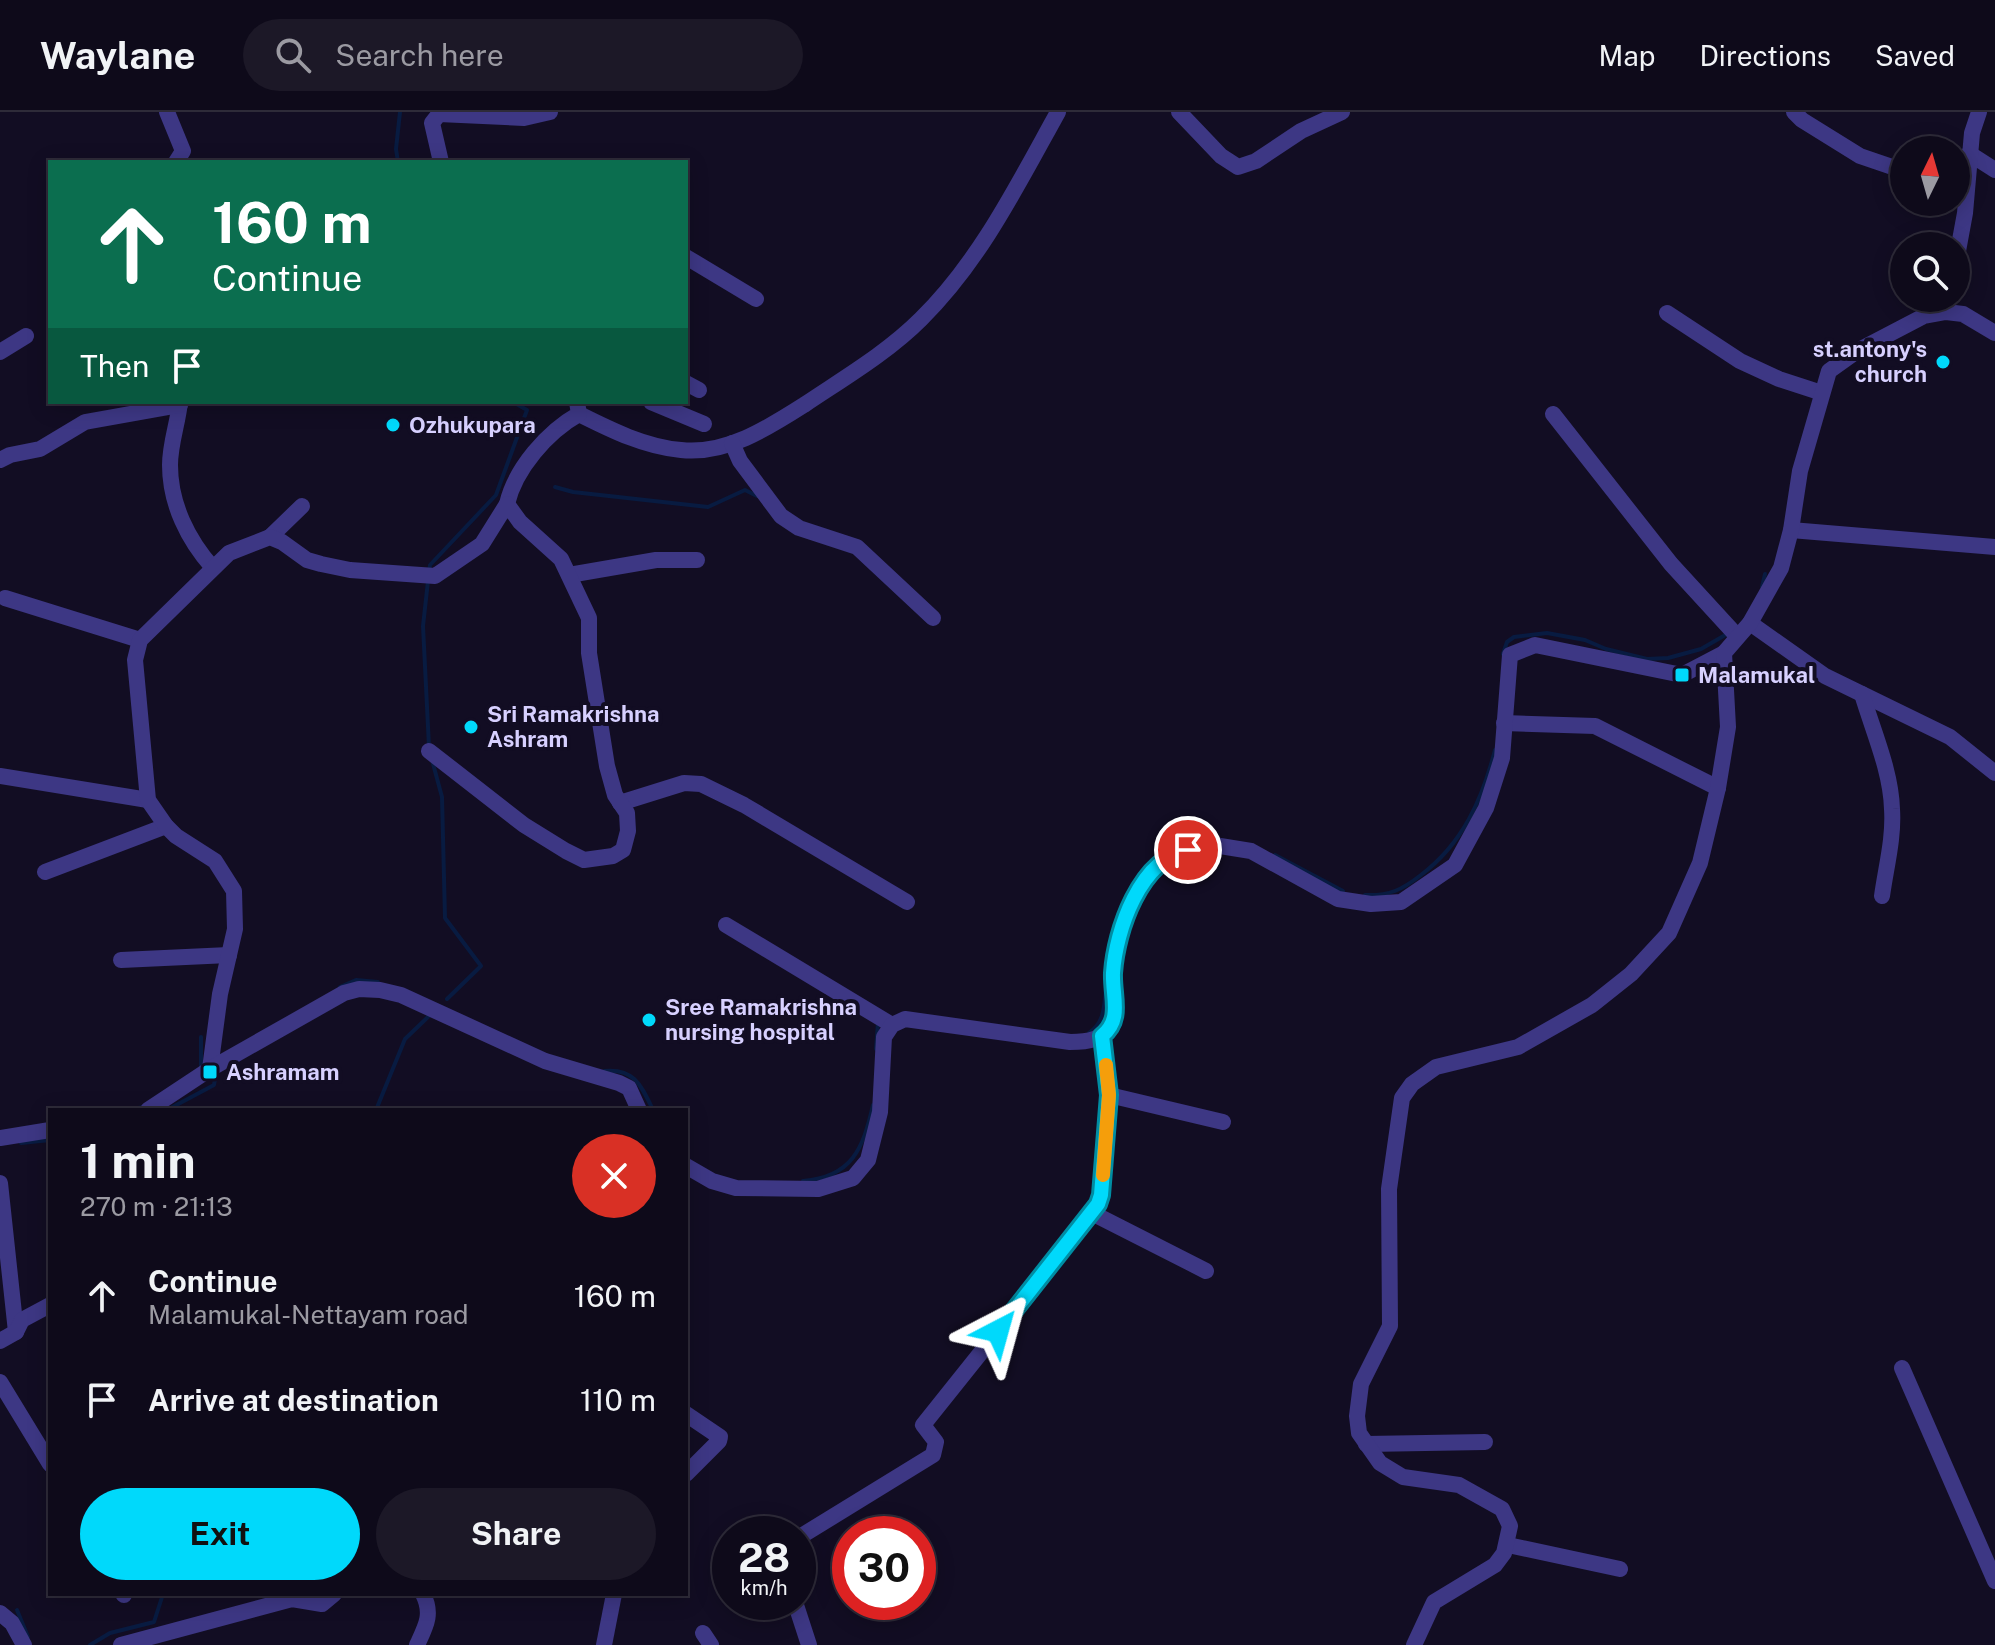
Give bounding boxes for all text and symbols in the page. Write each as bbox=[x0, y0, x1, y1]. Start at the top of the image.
search box bbox=[243, 19, 803, 91]
text: Waylane bbox=[40, 33, 195, 78]
icon: search bbox=[271, 33, 315, 77]
text: Search here bbox=[335, 37, 504, 73]
text: Map bbox=[1599, 39, 1655, 72]
text: Directions bbox=[1699, 39, 1831, 72]
text: Saved bbox=[1875, 39, 1955, 72]
north arrow bbox=[1890, 136, 1970, 216]
map controls bbox=[1890, 136, 1970, 312]
text: 160 m bbox=[212, 190, 372, 256]
icon: ahead bbox=[80, 192, 184, 296]
button: search bbox=[1890, 232, 1970, 312]
text: Continue bbox=[212, 257, 362, 299]
place label: st.antony's church bbox=[1813, 336, 1927, 387]
icon: arrive bbox=[165, 344, 209, 388]
text: Then bbox=[80, 348, 149, 384]
marker: st.antony's church bbox=[1934, 353, 1952, 371]
place label: Ozhukupara bbox=[409, 412, 536, 438]
marker: Ozhukupara bbox=[384, 416, 402, 434]
place label: Malamukal bbox=[1698, 662, 1815, 688]
marker: Malamukal bbox=[1673, 666, 1691, 684]
place label: Sri Ramakrishna Ashram bbox=[487, 701, 660, 752]
marker: Sri Ramakrishna Ashram bbox=[462, 718, 480, 736]
pin bbox=[1154, 816, 1222, 884]
icon: arrive bbox=[1166, 828, 1210, 872]
place label: Sree Ramakrishna nursing hospital bbox=[665, 994, 857, 1045]
marker: Sree Ramakrishna nursing hospital bbox=[640, 1011, 658, 1029]
place label: Ashramam bbox=[226, 1059, 339, 1085]
marker: Ashramam bbox=[201, 1063, 219, 1081]
text: 1 min bbox=[80, 1132, 196, 1189]
button: close bbox=[572, 1134, 656, 1218]
text: 270 m · 21:13 bbox=[80, 1191, 233, 1222]
text: Continue bbox=[148, 1263, 278, 1299]
icon: ahead bbox=[80, 1274, 124, 1318]
text: 160 m bbox=[574, 1278, 656, 1314]
position arrow bbox=[956, 1289, 1040, 1373]
text: Malamukal-Nettayam road bbox=[148, 1299, 469, 1330]
icon: arrive bbox=[80, 1378, 124, 1422]
text: Arrive at destination bbox=[148, 1382, 439, 1418]
text: 110 m bbox=[580, 1382, 656, 1418]
button: Exit bbox=[80, 1488, 360, 1580]
button: Share bbox=[376, 1488, 656, 1580]
speed limit sign: 30 bbox=[832, 1516, 936, 1620]
text: 28 bbox=[738, 1534, 790, 1581]
text: km/h bbox=[740, 1576, 788, 1600]

